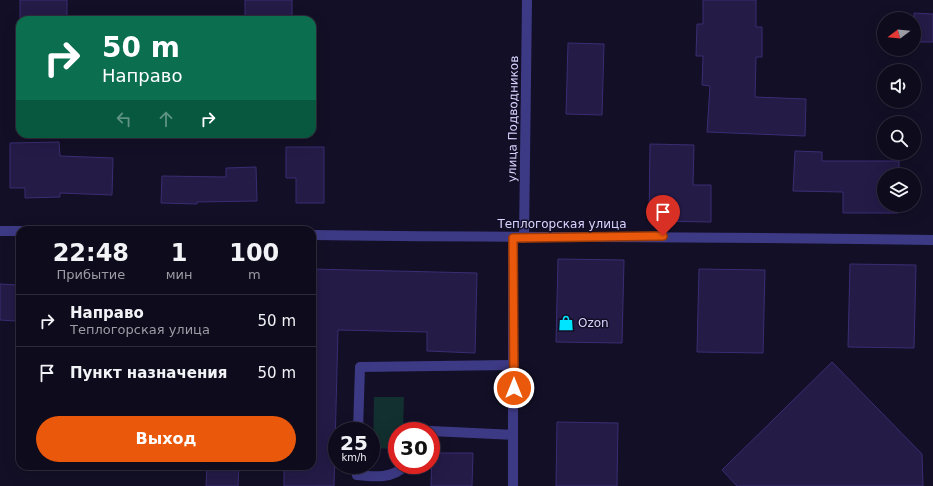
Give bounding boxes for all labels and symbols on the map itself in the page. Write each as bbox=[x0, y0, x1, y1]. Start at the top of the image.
north arrow bbox=[877, 12, 921, 56]
street label: улица Подводников bbox=[505, 56, 521, 182]
pin bbox=[646, 195, 680, 236]
street label: Теплогорская улица bbox=[496, 217, 627, 231]
shop icon: Ozon bbox=[557, 314, 575, 332]
place label: Ozon bbox=[578, 316, 609, 330]
position arrow bbox=[493, 367, 535, 409]
speed limit sign: 30 bbox=[388, 422, 440, 474]

